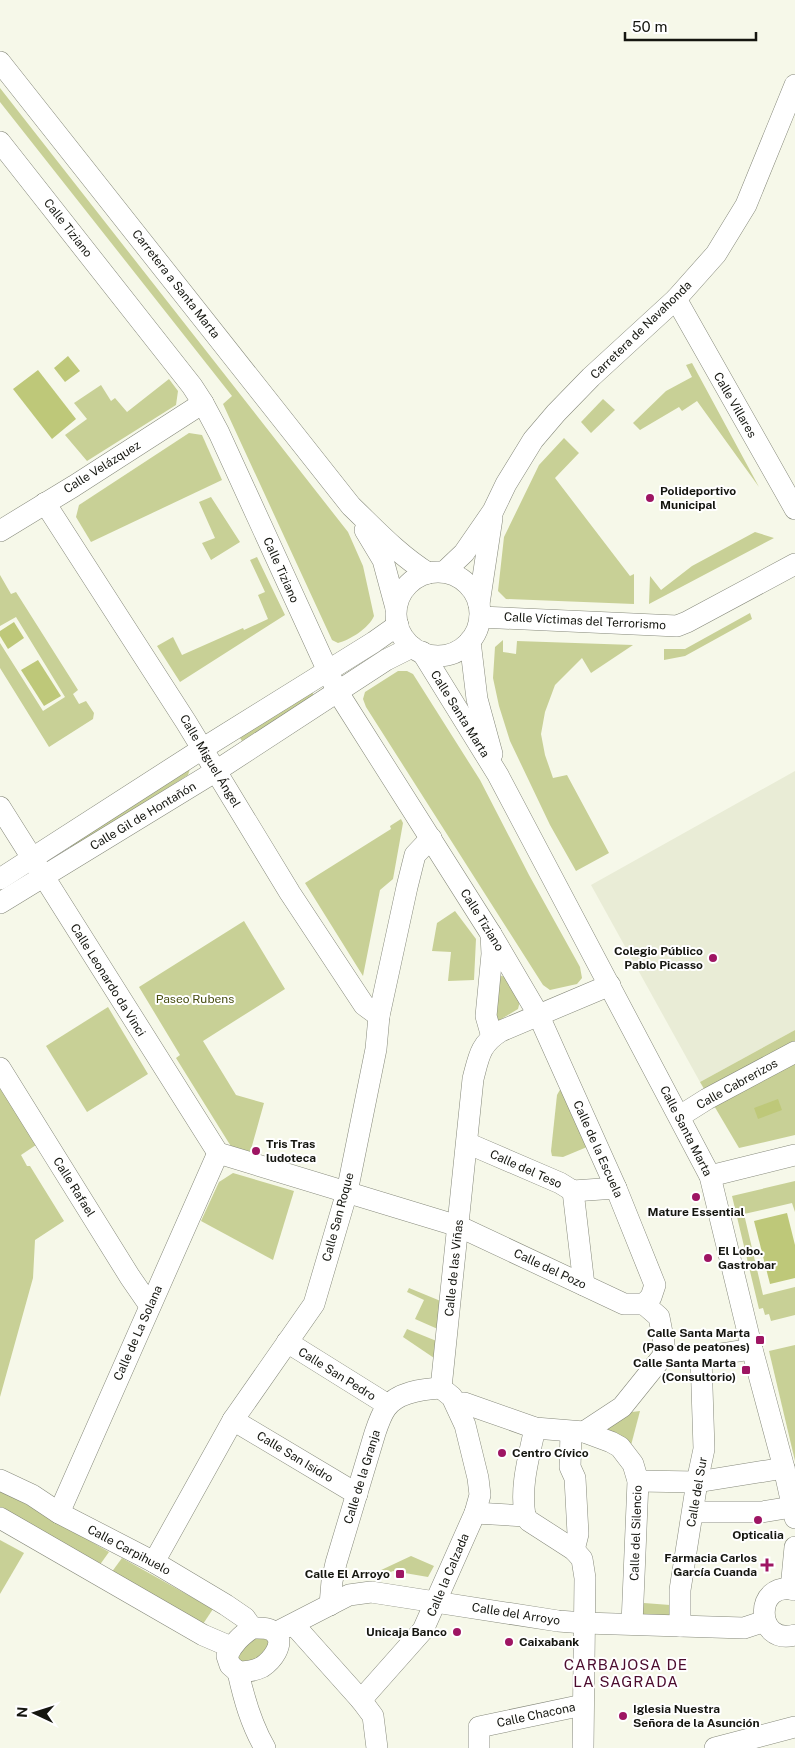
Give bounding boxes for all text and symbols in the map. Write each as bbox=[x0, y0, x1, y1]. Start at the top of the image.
scale bar bbox=[625, 10, 756, 42]
text: 50 m bbox=[632, 18, 667, 35]
street label: Calle Tiziano bbox=[41, 196, 95, 260]
street label: Carretera a Santa Marta bbox=[129, 227, 223, 341]
street label: Carretera de Navahonda bbox=[588, 278, 694, 382]
street label: Calle Villares bbox=[711, 370, 759, 440]
street label: Calle Velázquez bbox=[61, 438, 143, 496]
place label: Polideportivo Municipal bbox=[660, 484, 736, 512]
marker: Polideportivo Municipal bbox=[644, 492, 656, 504]
street label: Calle Tiziano bbox=[260, 535, 302, 605]
street label: Calle Víctimas del Terrorismo bbox=[504, 610, 667, 632]
street label: Calle Santa Marta bbox=[428, 668, 492, 760]
street label: Calle Miguel Ángel bbox=[177, 712, 243, 810]
street label: Calle Gil de Hontañón bbox=[88, 779, 198, 853]
street label: Calle Tiziano bbox=[457, 886, 507, 954]
street label: Calle Leonardo da Vinci bbox=[68, 921, 148, 1039]
place label: Colegio Público Pablo Picasso bbox=[614, 944, 703, 972]
marker: Colegio Público Pablo Picasso bbox=[707, 952, 719, 964]
park label: Paseo Rubens bbox=[156, 992, 234, 1006]
street label: Calle Cabrerizos bbox=[694, 1056, 780, 1112]
street label: Calle Santa Marta bbox=[657, 1083, 715, 1179]
street label: Calle de la Escuela bbox=[570, 1098, 626, 1200]
place label: Tris Tras ludoteca bbox=[266, 1137, 316, 1165]
marker: Tris Tras ludoteca bbox=[250, 1145, 262, 1157]
street label: Calle del Teso bbox=[488, 1147, 564, 1191]
street label: Calle Rafael bbox=[50, 1155, 98, 1220]
street label: Calle San Roque bbox=[319, 1171, 357, 1263]
marker: Mature Essential bbox=[690, 1191, 702, 1203]
place label: Mature Essential bbox=[647, 1205, 745, 1219]
street label: Calle de las Viñas bbox=[442, 1219, 466, 1317]
place label: El Lobo. Gastrobar bbox=[718, 1244, 776, 1272]
street label: Calle del Pozo bbox=[512, 1246, 589, 1292]
marker: El Lobo. Gastrobar bbox=[702, 1252, 714, 1264]
street label: Calle de La Solana bbox=[111, 1283, 165, 1383]
place label: Calle Santa Marta (Paso de peatones) bbox=[642, 1326, 750, 1354]
marker: Calle Santa Marta (Paso de peatones) bbox=[754, 1334, 766, 1346]
street label: Calle San Pedro bbox=[296, 1345, 378, 1404]
place label: Calle Santa Marta (Consultorio) bbox=[633, 1356, 736, 1384]
marker: Calle Santa Marta (Consultorio) bbox=[740, 1364, 752, 1376]
street label: Calle de la Granja bbox=[341, 1428, 383, 1526]
street label: Calle San Isidro bbox=[254, 1429, 336, 1485]
place label: Centro Cívico bbox=[512, 1446, 589, 1460]
marker: Centro Cívico bbox=[496, 1447, 508, 1459]
street label: Calle del Sur bbox=[684, 1455, 710, 1528]
street label: Calle del Silencio bbox=[627, 1485, 645, 1581]
marker: Opticalia bbox=[752, 1514, 764, 1526]
street label: Calle Carpihuelo bbox=[85, 1522, 173, 1578]
place label: Opticalia bbox=[732, 1528, 784, 1542]
street label: Calle la Calzada bbox=[424, 1531, 472, 1619]
place label: Farmacia Carlos García Cuanda bbox=[664, 1551, 757, 1579]
marker: Farmacia Carlos García Cuanda bbox=[761, 1559, 773, 1571]
place label: Calle El Arroyo bbox=[305, 1567, 390, 1581]
marker: Calle El Arroyo bbox=[394, 1568, 406, 1580]
street label: Calle del Arroyo bbox=[471, 1600, 561, 1628]
place label: Unicaja Banco bbox=[366, 1625, 447, 1639]
marker: Unicaja Banco bbox=[451, 1626, 463, 1638]
place label: Caixabank bbox=[519, 1635, 579, 1649]
marker: Caixabank bbox=[503, 1636, 515, 1648]
district label: CARBAJOSA DE LA SAGRADA bbox=[564, 1656, 688, 1690]
north arrow bbox=[10, 1688, 60, 1738]
street label: Calle Chacona bbox=[495, 1700, 577, 1730]
place label: Iglesia Nuestra Señora de la Asunción bbox=[633, 1702, 760, 1730]
text: N bbox=[14, 1706, 30, 1718]
marker: Iglesia Nuestra Señora de la Asunción bbox=[617, 1710, 629, 1722]

